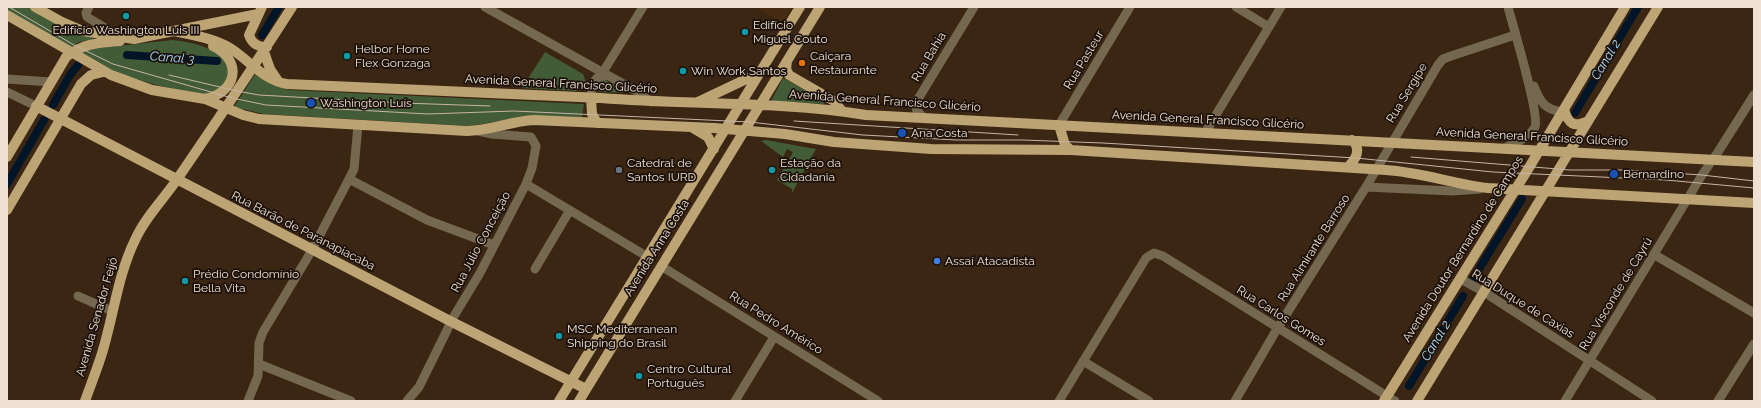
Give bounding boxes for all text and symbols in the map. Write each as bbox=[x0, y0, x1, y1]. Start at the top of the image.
marker: Edifício Washington Luis III bbox=[121, 11, 131, 21]
place label: Edifício Miguel Couto bbox=[753, 18, 828, 46]
place label: Edifício Washington Luis III bbox=[52, 23, 200, 37]
marker: Edifício Miguel Couto bbox=[740, 27, 750, 37]
street label: Rua Pasteur bbox=[1061, 28, 1107, 92]
street label: Rua Bahia bbox=[909, 30, 949, 84]
water label: Canal 2 bbox=[1588, 37, 1624, 83]
place label: Helbor Home Flex Gonzaga bbox=[355, 42, 430, 70]
water label: Canal 3 bbox=[149, 49, 195, 67]
place label: Caiçara Restaurante bbox=[810, 49, 877, 77]
marker: Helbor Home Flex Gonzaga bbox=[342, 51, 352, 61]
marker: Caiçara Restaurante bbox=[797, 58, 807, 68]
street label: Rua Sergipe bbox=[1383, 60, 1431, 126]
place label: Win Work Santos bbox=[691, 64, 786, 78]
marker: Win Work Santos bbox=[678, 66, 688, 76]
street label: Avenida General Francisco Glicério bbox=[465, 72, 657, 96]
street label: Avenida General Francisco Glicério bbox=[789, 87, 981, 115]
place label: Washington Luís bbox=[320, 96, 412, 110]
marker: Washington Luís bbox=[305, 97, 317, 109]
street label: Avenida General Francisco Glicério bbox=[1112, 108, 1304, 132]
street label: Avenida General Francisco Glicério bbox=[1436, 125, 1628, 149]
place label: Ana Costa bbox=[911, 126, 967, 140]
marker: Ana Costa bbox=[896, 127, 908, 139]
street label: Avenida Doutor Bernardino de Campos bbox=[1400, 153, 1526, 345]
place label: Catedral de Santos IURD bbox=[627, 156, 696, 184]
place label: Estação da Cidadania bbox=[780, 156, 841, 184]
marker: Catedral de Santos IURD bbox=[614, 165, 624, 175]
marker: Estação da Cidadania bbox=[767, 165, 777, 175]
place label: Bernardino bbox=[1623, 167, 1684, 181]
marker: Bernardino bbox=[1608, 168, 1620, 180]
street label: Rua Barão de Paranapiacaba bbox=[229, 188, 377, 274]
street label: Rua Júlio Conceição bbox=[448, 189, 514, 295]
street label: Rua Almirante Barroso bbox=[1275, 192, 1353, 304]
street label: Avenida Anna Costa bbox=[621, 197, 693, 299]
street label: Rua Visconde de Cayrú bbox=[1577, 235, 1655, 353]
place label: Assaí Atacadista bbox=[945, 254, 1035, 268]
street label: Avenida Senador Feijó bbox=[73, 256, 121, 378]
marker: Assaí Atacadista bbox=[932, 256, 942, 266]
place label: Prédio Condomínio Bella Vita bbox=[193, 267, 299, 295]
street label: Rua Duque de Caxias bbox=[1469, 267, 1577, 341]
marker: Prédio Condomínio Bella Vita bbox=[180, 276, 190, 286]
street label: Rua Carlos Gomes bbox=[1234, 283, 1328, 349]
street label: Rua Pedro Américo bbox=[727, 288, 825, 358]
water label: Canal 2 bbox=[1418, 318, 1454, 364]
place label: MSC Mediterranean Shipping do Brasil bbox=[567, 322, 677, 350]
marker: MSC Mediterranean Shipping do Brasil bbox=[554, 331, 564, 341]
place label: Centro Cultural Português bbox=[647, 362, 731, 390]
marker: Centro Cultural Português bbox=[634, 371, 644, 381]

